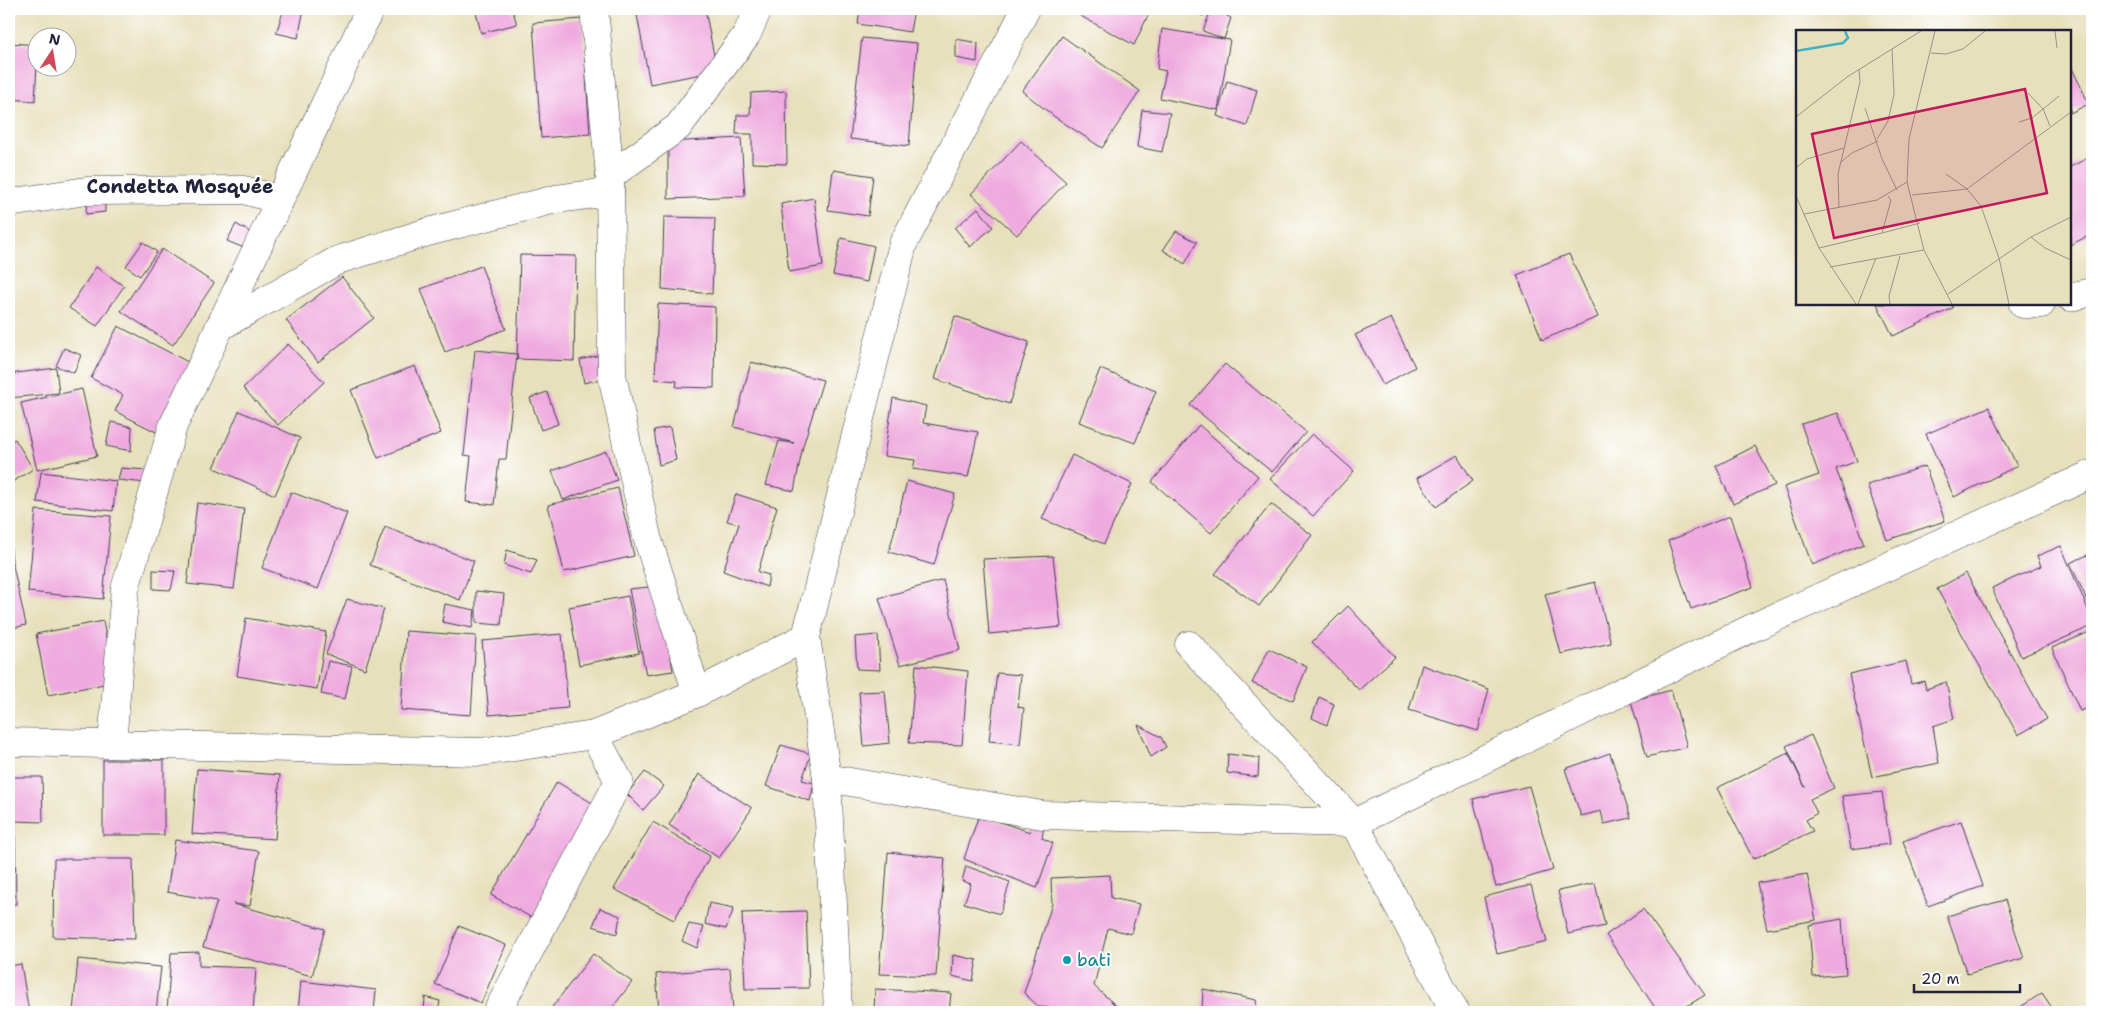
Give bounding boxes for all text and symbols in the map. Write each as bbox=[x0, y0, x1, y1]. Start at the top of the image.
north arrow bbox=[28, 28, 78, 78]
text: N bbox=[47, 29, 62, 49]
inset map bbox=[1796, 30, 2071, 305]
district label: Сondetta Mosquée bbox=[87, 174, 273, 199]
place label: bati bbox=[1077, 948, 1111, 972]
marker: bati bbox=[1061, 954, 1073, 966]
scale bar bbox=[1914, 961, 2020, 993]
text: 20 m bbox=[1921, 969, 1960, 989]

